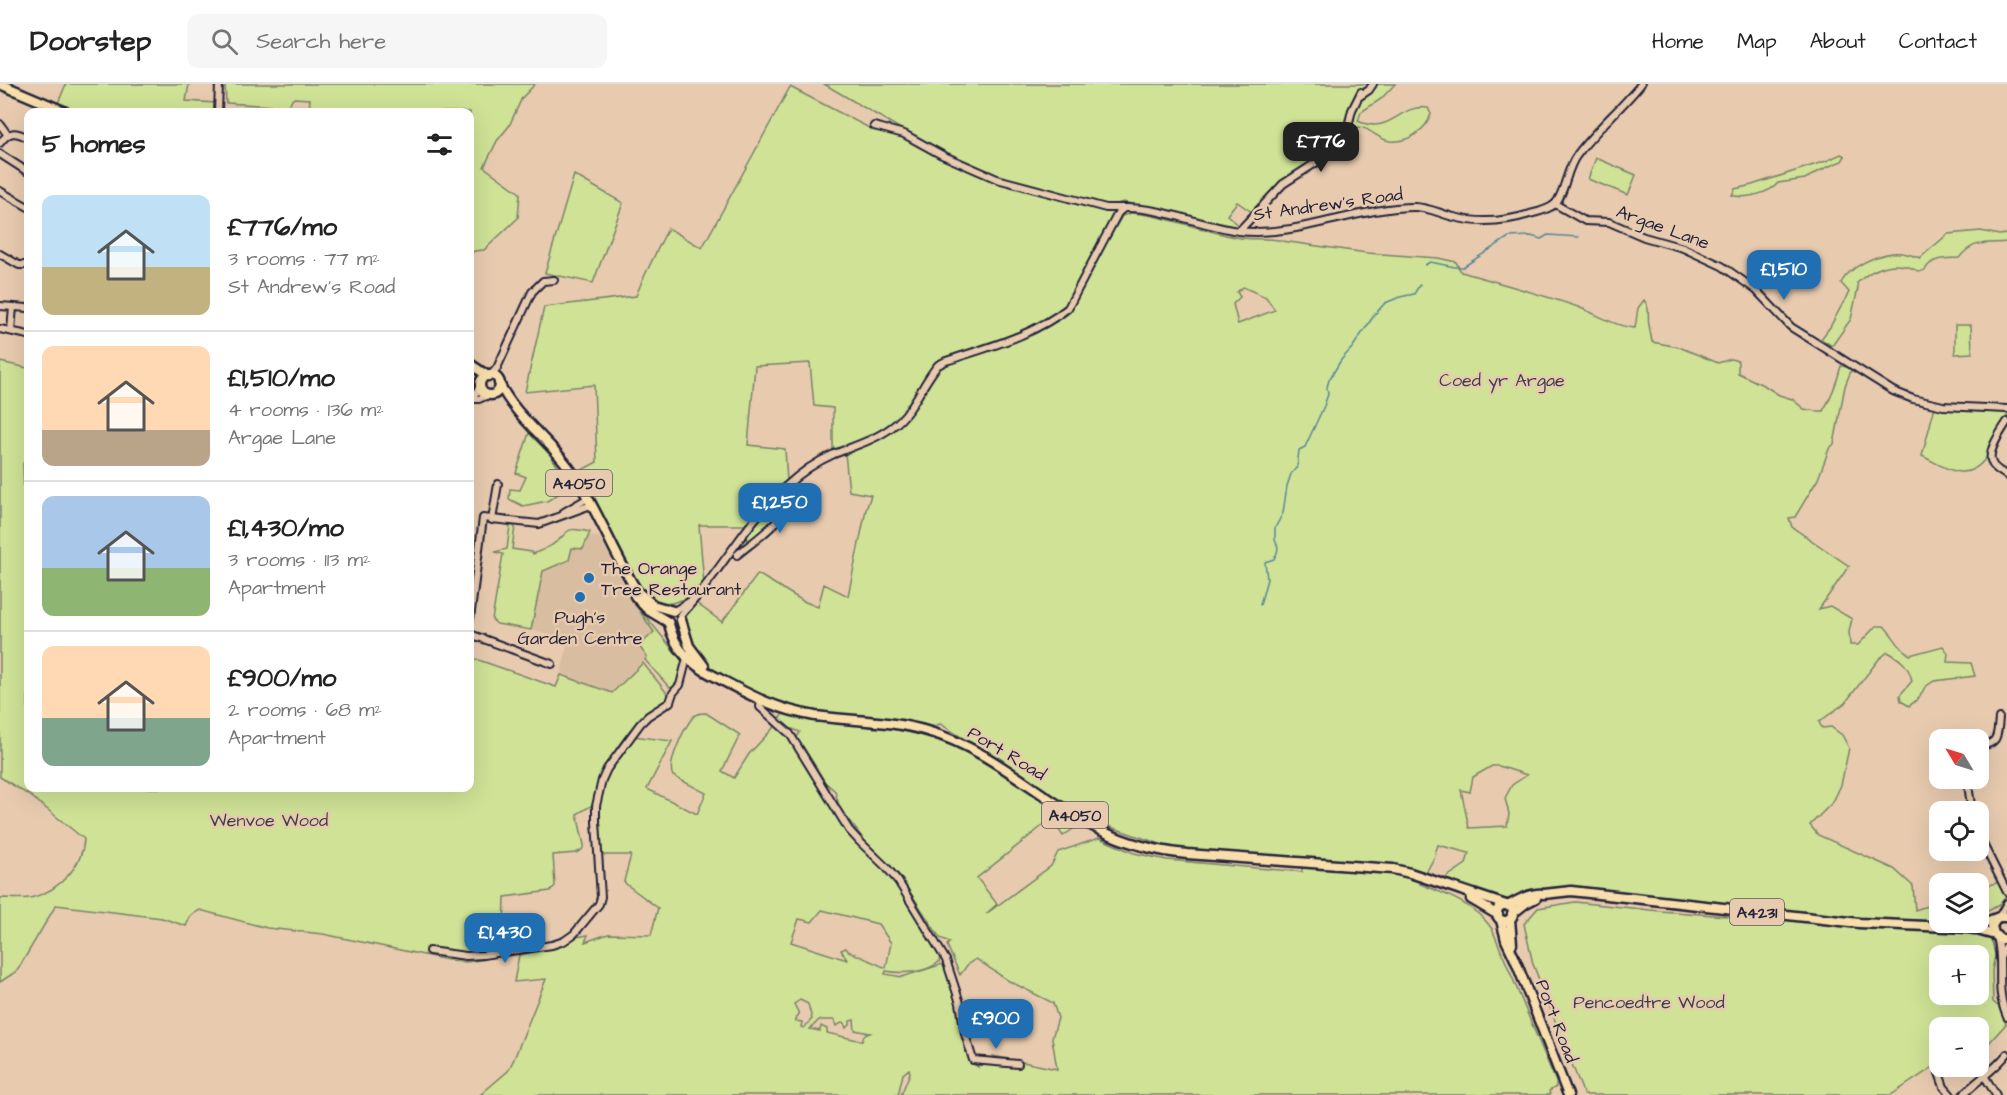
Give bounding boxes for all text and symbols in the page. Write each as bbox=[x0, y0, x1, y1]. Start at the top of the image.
search box bbox=[187, 14, 607, 68]
text: Doorstep bbox=[30, 22, 151, 61]
icon: search bbox=[208, 25, 241, 58]
text: Search here bbox=[256, 26, 386, 57]
text: Home bbox=[1652, 27, 1704, 56]
text: Map bbox=[1737, 27, 1777, 56]
text: About bbox=[1810, 27, 1866, 56]
text: Contact bbox=[1899, 27, 1977, 56]
pin: £776 bbox=[1285, 122, 1357, 173]
text: 5 homes bbox=[42, 126, 146, 162]
text: £776 bbox=[1297, 127, 1345, 155]
icon: filters bbox=[423, 128, 456, 161]
street label: St Andrew's Road bbox=[1252, 182, 1404, 227]
street label: Argae Lane bbox=[1613, 199, 1713, 257]
text: £776/mo bbox=[228, 209, 337, 245]
icon: home bbox=[90, 219, 162, 291]
text: 3 rooms · 77 m² bbox=[228, 245, 380, 273]
pin: £1,510 bbox=[1735, 250, 1833, 301]
text: £1,510 bbox=[1761, 255, 1807, 283]
text: St Andrew's Road bbox=[228, 273, 395, 301]
text: £1,510/mo bbox=[228, 360, 335, 396]
park label: Coed yr Argae bbox=[1439, 368, 1565, 394]
icon: home bbox=[90, 370, 162, 442]
text: 4 rooms · 136 m² bbox=[228, 396, 384, 424]
text: Argae Lane bbox=[228, 424, 336, 452]
road number: A4050 bbox=[546, 470, 612, 496]
pin: £1,250 bbox=[731, 483, 829, 534]
text: £1,250 bbox=[752, 488, 808, 516]
text: £1,430/mo bbox=[228, 510, 344, 546]
icon: home bbox=[90, 520, 162, 592]
text: 3 rooms · 113 m² bbox=[228, 546, 371, 574]
place label: The Orange Tree Restaurant bbox=[601, 556, 742, 602]
marker: The Orange Tree Restaurant bbox=[582, 571, 596, 585]
text: Apartment bbox=[228, 574, 326, 602]
marker: Pugh's Garden Centre bbox=[573, 590, 587, 604]
place label: Pugh's Garden Centre bbox=[517, 605, 643, 651]
text: £900/mo bbox=[228, 660, 336, 696]
icon: home bbox=[90, 670, 162, 742]
text: 2 rooms · 68 m² bbox=[228, 696, 382, 724]
street label: Port Road bbox=[963, 720, 1051, 787]
text: Apartment bbox=[228, 724, 326, 752]
north arrow bbox=[1929, 729, 1989, 789]
map controls bbox=[1929, 729, 1989, 1077]
button: locate bbox=[1929, 801, 1989, 861]
road number: A4050 bbox=[1042, 802, 1108, 828]
park label: Wenvoe Wood bbox=[210, 808, 328, 833]
button: layers bbox=[1929, 873, 1989, 933]
road number: A4231 bbox=[1730, 899, 1784, 925]
pin: £1,430 bbox=[456, 913, 554, 964]
text: £1,430 bbox=[478, 918, 532, 946]
button: + bbox=[1929, 945, 1989, 1005]
street label: Port Road bbox=[1529, 976, 1584, 1066]
park label: Pencoedtre Wood bbox=[1573, 990, 1725, 1015]
pin: £900 bbox=[960, 999, 1032, 1050]
text: £900 bbox=[972, 1004, 1020, 1032]
button: − bbox=[1929, 1017, 1989, 1077]

